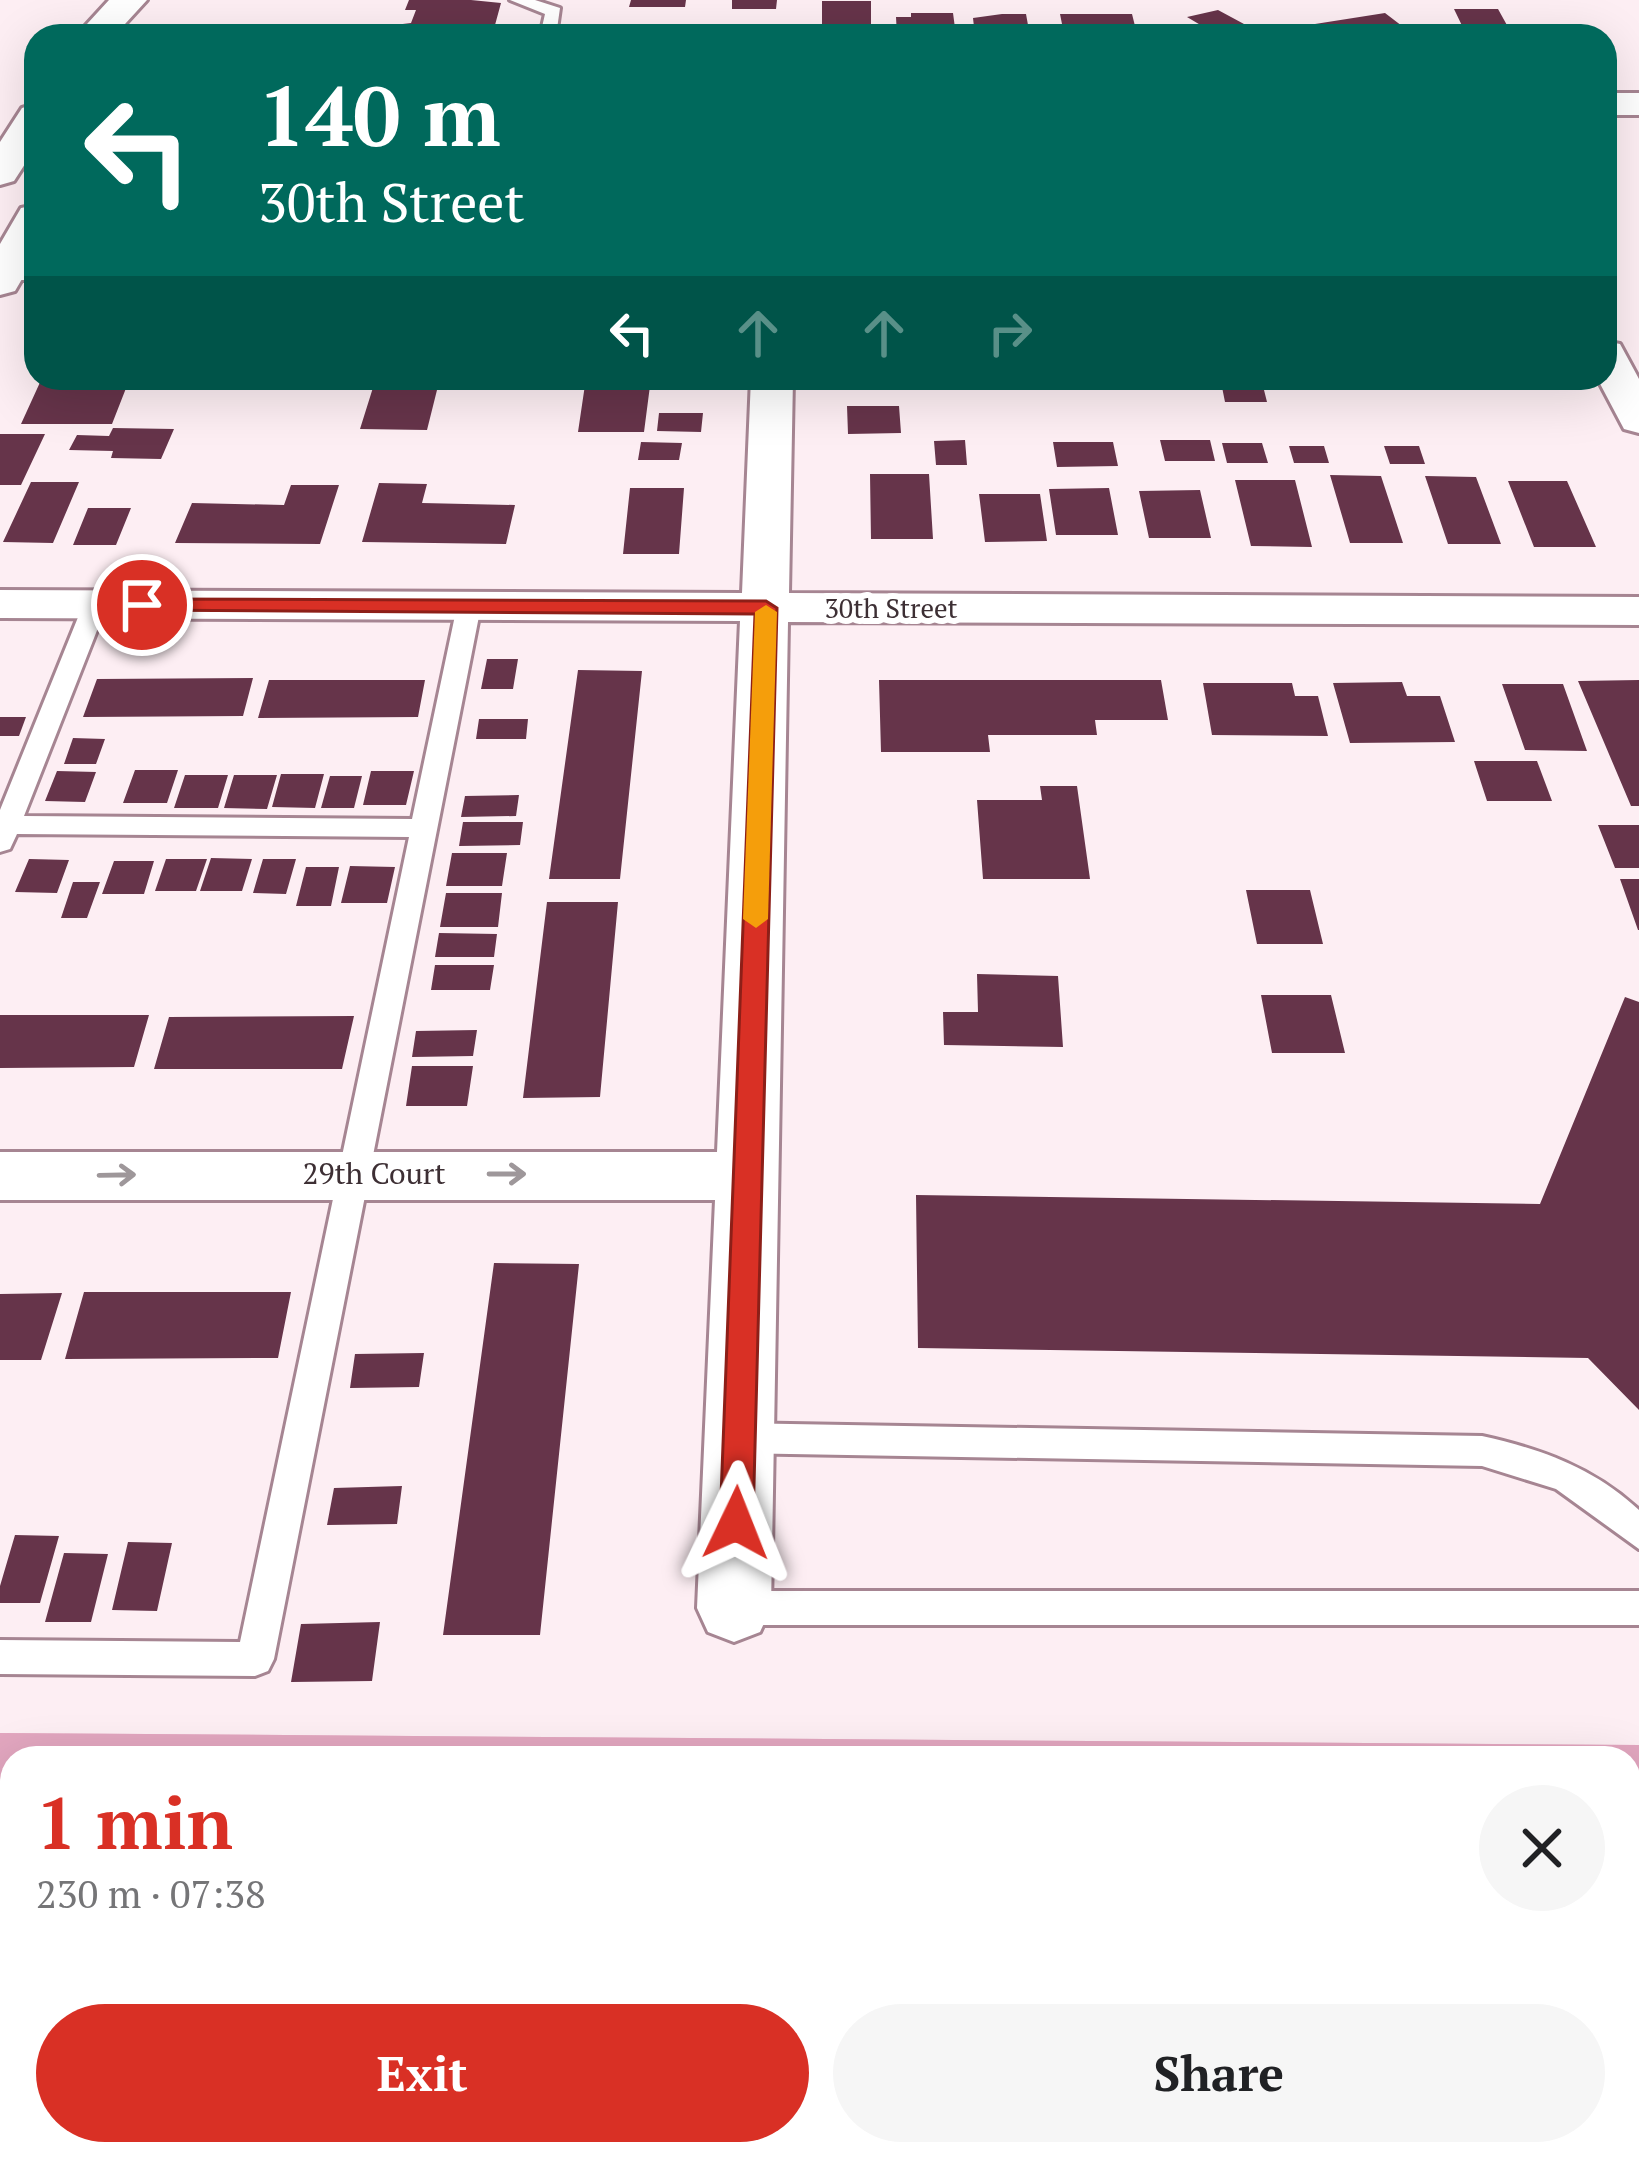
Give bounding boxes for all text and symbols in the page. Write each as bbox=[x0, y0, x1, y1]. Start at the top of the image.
text: 140 m bbox=[258, 59, 501, 170]
icon: left bbox=[60, 72, 216, 228]
text: 30th Street bbox=[258, 166, 525, 237]
icon: left bbox=[599, 300, 665, 366]
icon: ahead bbox=[725, 300, 791, 366]
icon: ahead bbox=[851, 300, 917, 366]
icon: right bbox=[977, 300, 1043, 366]
pin bbox=[91, 554, 193, 656]
icon: arrive bbox=[109, 572, 175, 638]
street label: 30th Street bbox=[824, 590, 958, 626]
street label: 29th Court bbox=[302, 1153, 446, 1193]
one-way arrow bbox=[487, 1162, 526, 1185]
one-way arrow bbox=[97, 1163, 136, 1186]
position arrow bbox=[673, 1460, 799, 1586]
text: 1 min bbox=[36, 1774, 233, 1870]
button: close bbox=[1479, 1785, 1605, 1911]
text: 230 m · 07:38 bbox=[36, 1867, 266, 1919]
button: Exit bbox=[36, 2004, 809, 2142]
button: Share bbox=[833, 2004, 1605, 2142]

